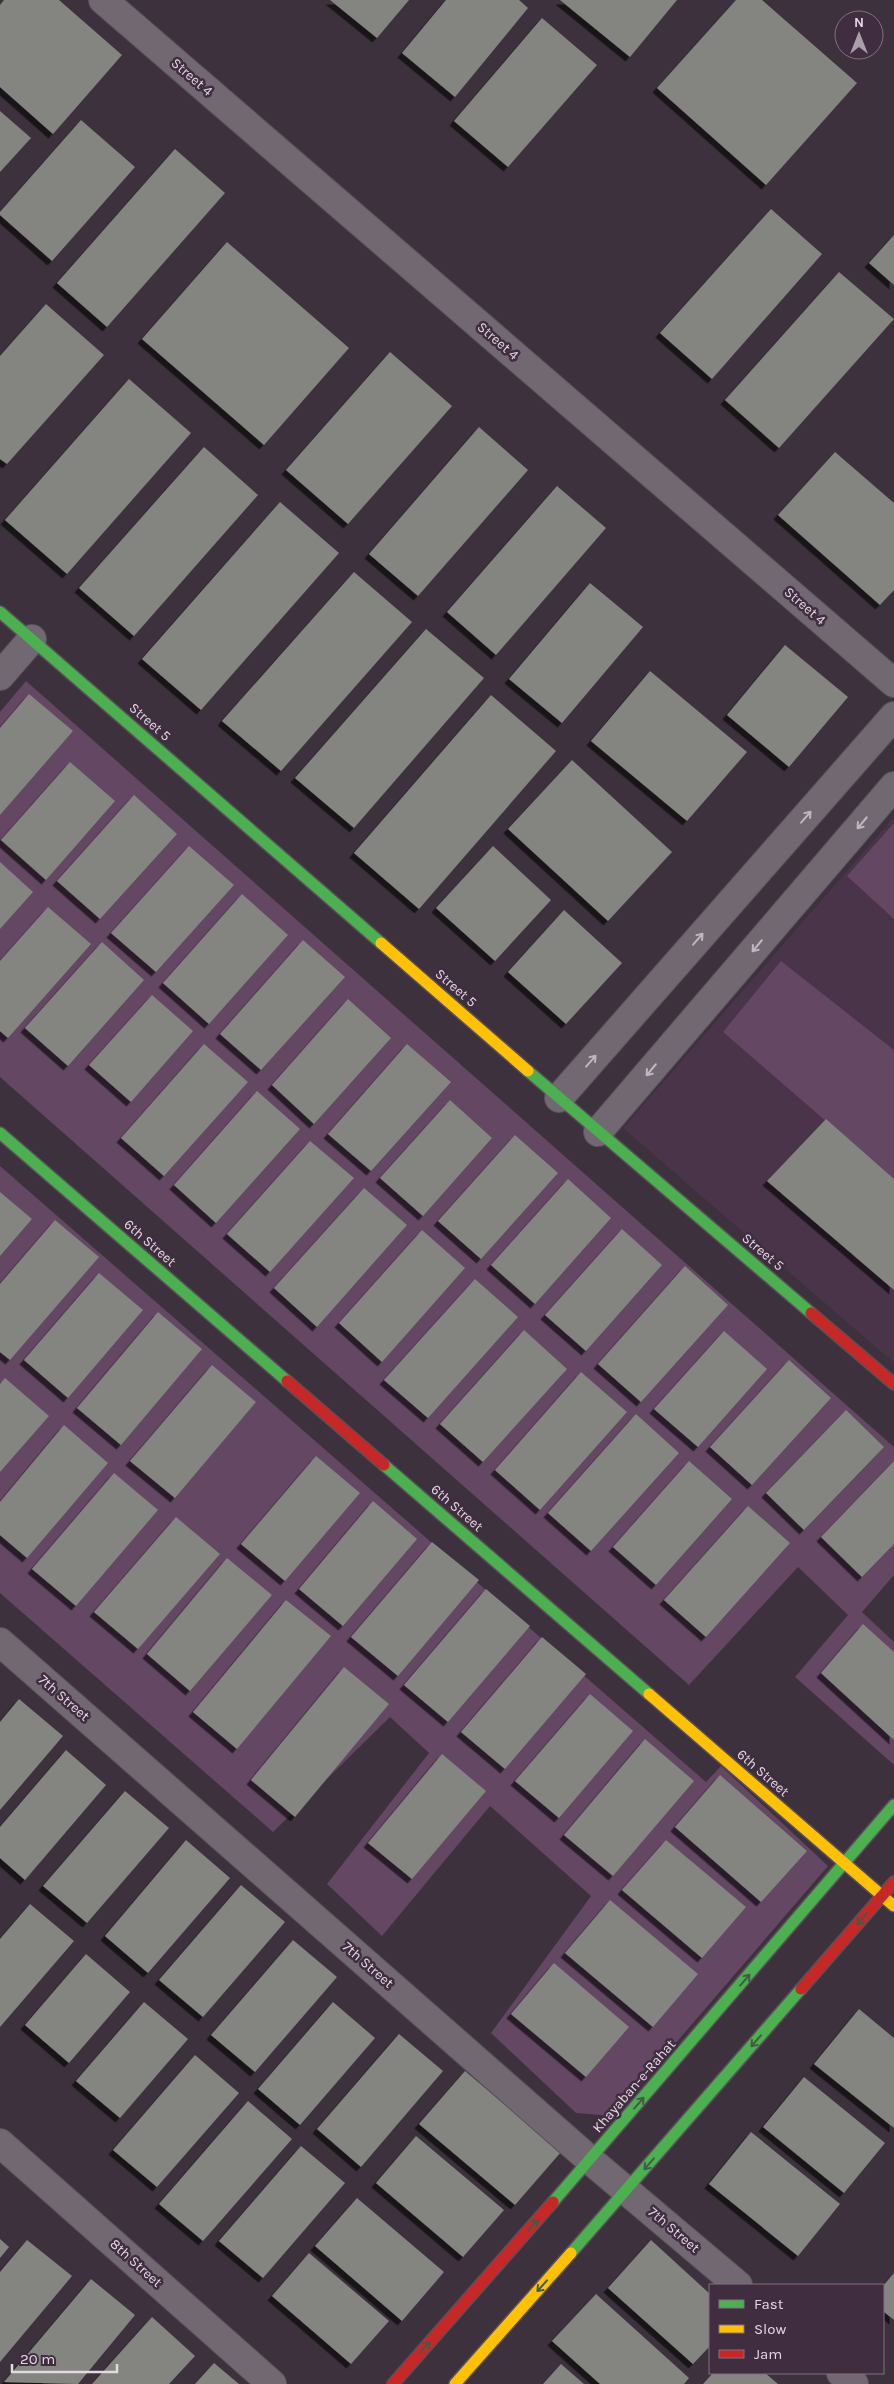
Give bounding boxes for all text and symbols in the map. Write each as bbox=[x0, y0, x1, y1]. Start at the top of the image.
north arrow bbox=[834, 10, 884, 60]
text: N bbox=[854, 14, 864, 31]
street label: Street 4 bbox=[168, 54, 216, 100]
street label: Street 4 bbox=[474, 318, 522, 364]
street label: Street 4 bbox=[781, 583, 829, 629]
street label: Street 5 bbox=[126, 699, 174, 745]
one-way arrow bbox=[800, 811, 811, 824]
one-way arrow bbox=[857, 816, 868, 829]
one-way arrow bbox=[693, 933, 704, 946]
one-way arrow bbox=[751, 940, 762, 953]
street label: Street 5 bbox=[432, 965, 480, 1011]
one-way arrow bbox=[586, 1055, 597, 1068]
one-way arrow bbox=[646, 1063, 657, 1076]
street label: 6th Street bbox=[120, 1216, 180, 1270]
street label: Street 5 bbox=[739, 1230, 788, 1275]
street label: 6th Street bbox=[427, 1481, 487, 1535]
street label: 7th Street bbox=[35, 1671, 93, 1725]
street label: 6th Street bbox=[733, 1746, 793, 1800]
one-way arrow bbox=[856, 1912, 868, 1925]
street label: 7th Street bbox=[339, 1938, 397, 1992]
one-way arrow bbox=[740, 1973, 751, 1986]
one-way arrow bbox=[750, 2035, 762, 2048]
street label: Khayaban-e-Rahat bbox=[589, 2036, 679, 2136]
one-way arrow bbox=[634, 2096, 645, 2109]
one-way arrow bbox=[644, 2158, 655, 2171]
street label: 7th Street bbox=[645, 2204, 703, 2256]
one-way arrow bbox=[527, 2219, 538, 2232]
street label: 8th Street bbox=[107, 2235, 165, 2291]
one-way arrow bbox=[536, 2280, 548, 2293]
legend bbox=[709, 2284, 884, 2374]
text: Fast bbox=[754, 2295, 784, 2313]
text: Slow bbox=[754, 2320, 786, 2338]
one-way arrow bbox=[419, 2341, 431, 2354]
scale bar bbox=[12, 2342, 118, 2374]
text: Jam bbox=[754, 2345, 782, 2363]
text: 20 m bbox=[20, 2350, 55, 2368]

